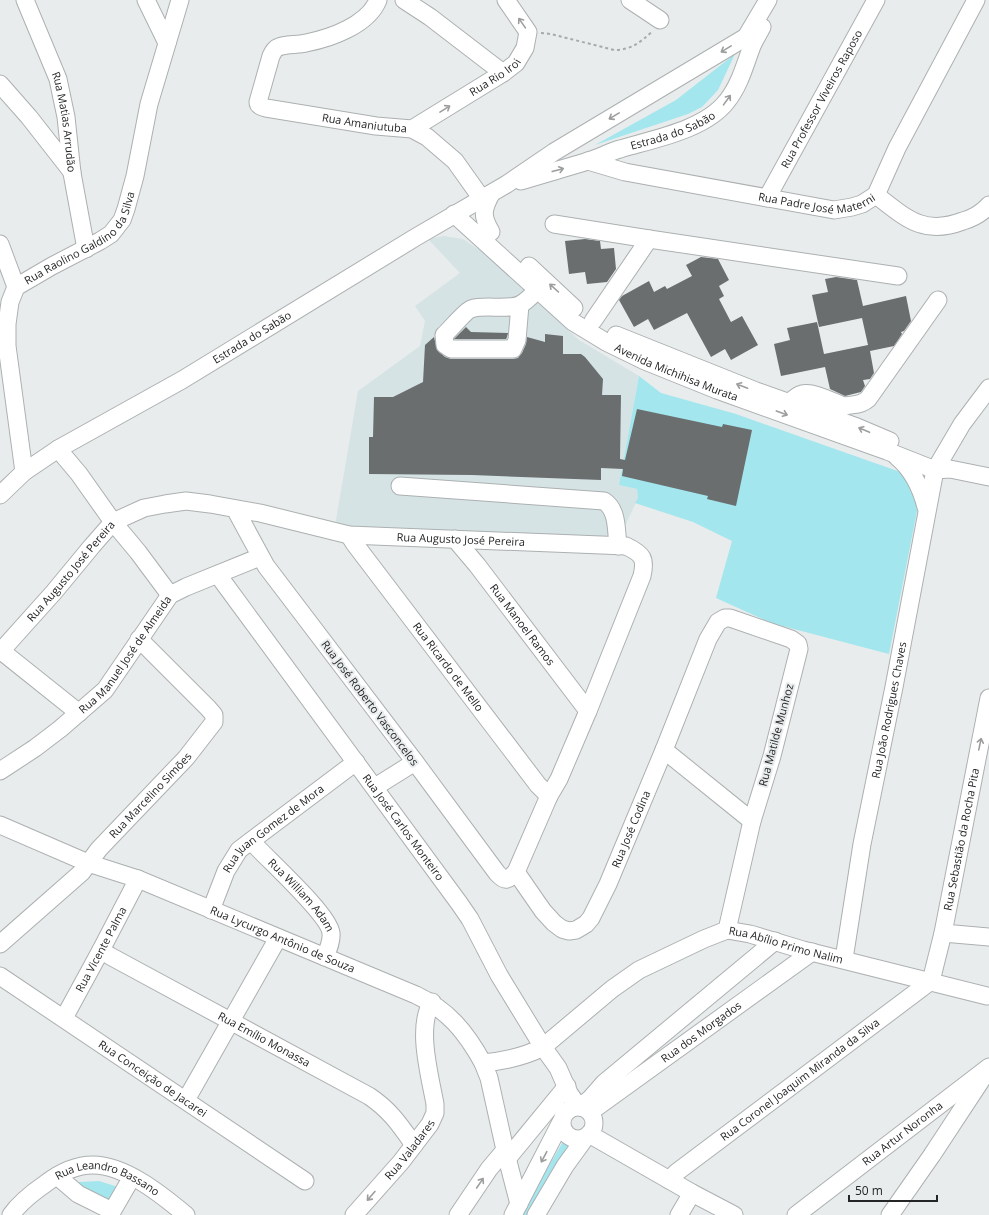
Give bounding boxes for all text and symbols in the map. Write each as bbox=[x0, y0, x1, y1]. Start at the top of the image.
one-way arrow bbox=[518, 18, 526, 29]
street label: Rua Professor Viveiros Raposo bbox=[777, 27, 865, 171]
one-way arrow bbox=[720, 46, 732, 54]
street label: Rua Rio Iroi bbox=[466, 55, 524, 99]
street label: Rua Matias Arrudão bbox=[49, 69, 80, 173]
one-way arrow bbox=[723, 94, 731, 105]
one-way arrow bbox=[439, 105, 450, 113]
street label: Estrada do Sabão bbox=[629, 107, 718, 153]
street label: Rua Amaniutuba bbox=[321, 109, 408, 136]
one-way arrow bbox=[609, 113, 621, 121]
one-way arrow bbox=[551, 166, 564, 173]
street label: Rua Padre José Materni bbox=[757, 188, 878, 217]
street label: Rua Raolino Galdino da Silva bbox=[21, 190, 137, 288]
one-way arrow bbox=[549, 284, 559, 293]
street label: Estrada do Sabão bbox=[209, 307, 294, 367]
street label: Avenida Michihisa Murata bbox=[612, 339, 740, 404]
one-way arrow bbox=[736, 381, 748, 389]
one-way arrow bbox=[776, 410, 788, 418]
one-way arrow bbox=[859, 425, 871, 433]
street label: Rua Augusto José Pereira bbox=[23, 517, 118, 625]
street label: Rua Augusto José Pereira bbox=[396, 529, 525, 549]
street label: Rua Manoel Ramos bbox=[487, 581, 559, 668]
street label: Rua Manuel José de Almeida bbox=[75, 592, 174, 717]
street label: Rua Ricardo de Mello bbox=[410, 619, 488, 714]
street label: Rua José Roberto Vasconcelos bbox=[318, 637, 422, 768]
street label: Rua João Rodrigues Chaves bbox=[868, 640, 909, 780]
street label: Rua Matilde Munhoz bbox=[755, 682, 796, 788]
one-way arrow bbox=[976, 738, 984, 751]
street label: Rua Marcelino Simões bbox=[105, 749, 195, 841]
street label: Rua Sebastião da Rocha Pita bbox=[940, 767, 982, 912]
street label: Rua José Carlos Monteiro bbox=[360, 771, 448, 884]
street label: Rua Juan Gomez de Mora bbox=[219, 781, 327, 875]
street label: Rua José Codina bbox=[608, 788, 653, 870]
street label: Rua William Adam bbox=[265, 855, 338, 934]
street label: Rua Lycurgo Antônio de Souza bbox=[208, 902, 357, 976]
street label: Rua Vicente Palma bbox=[72, 904, 129, 995]
street label: Rua Abílio Primo Nalim bbox=[728, 922, 845, 967]
street label: Rua dos Morgados bbox=[658, 997, 744, 1066]
street label: Rua Emílio Monassa bbox=[216, 1008, 313, 1070]
street label: Rua Coronel Joaquim Miranda da Silva bbox=[717, 1014, 882, 1144]
street label: Rua Conceição de Jacarei bbox=[96, 1036, 210, 1120]
street label: Rua Artur Noronha bbox=[859, 1097, 945, 1169]
street label: Rua Valadares bbox=[381, 1117, 438, 1183]
one-way arrow bbox=[540, 1151, 547, 1163]
street label: Rua Leandro Bassano bbox=[52, 1157, 163, 1199]
scale bar bbox=[849, 1177, 937, 1203]
one-way arrow bbox=[476, 1178, 484, 1189]
text: 50 m bbox=[855, 1182, 883, 1199]
one-way arrow bbox=[366, 1191, 376, 1201]

